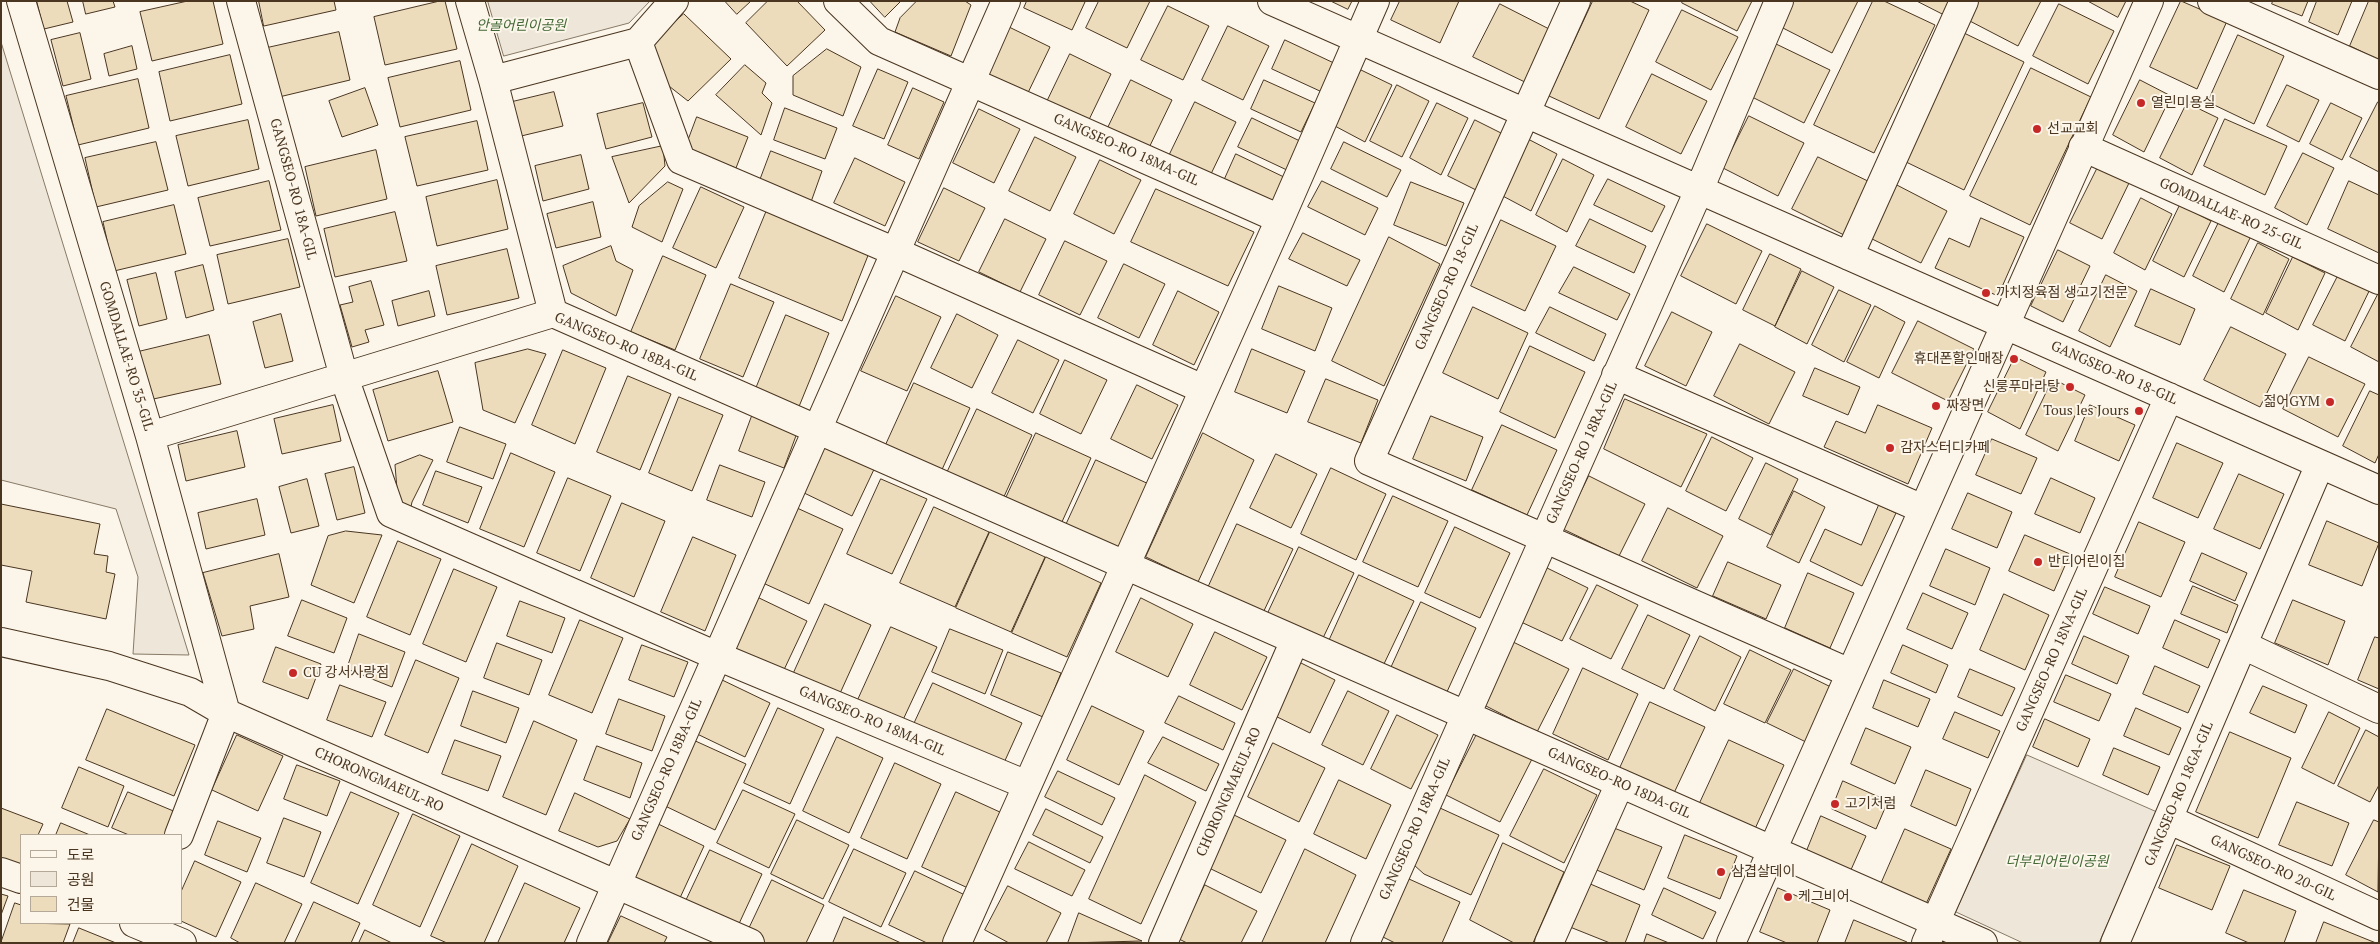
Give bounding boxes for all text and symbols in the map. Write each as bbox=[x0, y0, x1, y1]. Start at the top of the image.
park label: 안골어린이공원 bbox=[476, 18, 566, 34]
place label: 열린미용실 bbox=[2151, 95, 2215, 111]
marker: 열린미용실 bbox=[2135, 97, 2147, 109]
street label: GANGSEO-RO 18MA-GIL bbox=[1051, 110, 1201, 190]
street label: GANGSEO-RO 18A-GIL bbox=[266, 117, 320, 261]
place label: 선교교회 bbox=[2047, 121, 2099, 137]
marker: 선교교회 bbox=[2031, 123, 2043, 135]
street label: GOMDALLAE-RO 25-GIL bbox=[2157, 175, 2305, 253]
street label: GANGSEO-RO 18-GIL bbox=[1412, 221, 1482, 353]
street label: GOMDALLAE-RO 35-GIL bbox=[95, 279, 157, 433]
place label: 까치정육점 생고기전문 bbox=[1996, 285, 2128, 301]
marker: 까치정육점 생고기전문 bbox=[1980, 287, 1992, 299]
street label: GANGSEO-RO 18BA-GIL bbox=[552, 309, 700, 385]
street label: GANGSEO-RO 18-GIL bbox=[2048, 338, 2180, 408]
place label: 휴대폰할인매장 bbox=[1914, 351, 2004, 367]
marker: 휴대폰할인매장 bbox=[2008, 353, 2020, 365]
street label: GANGSEO-RO 18RA-GIL bbox=[1543, 379, 1621, 527]
place label: 신룽푸마라탕 bbox=[1983, 379, 2060, 395]
marker: 신룽푸마라탕 bbox=[2064, 381, 2076, 393]
place label: 젊어GYM bbox=[2263, 394, 2320, 410]
marker: 젊어GYM bbox=[2324, 396, 2336, 408]
place label: 짜장면 bbox=[1946, 398, 1985, 414]
marker: 짜장면 bbox=[1930, 400, 1942, 412]
place label: Tous les Jours bbox=[2043, 403, 2129, 419]
marker: Tous les Jours bbox=[2133, 405, 2145, 417]
place label: 감자스터디카페 bbox=[1900, 440, 1990, 456]
marker: 감자스터디카페 bbox=[1884, 442, 1896, 454]
place label: 반디어린이집 bbox=[2048, 554, 2125, 570]
marker: 반디어린이집 bbox=[2032, 556, 2044, 568]
street label: GANGSEO-RO 18NA-GIL bbox=[2013, 585, 2091, 735]
place label: CU 강서사랑점 bbox=[303, 665, 389, 681]
marker: CU 강서사랑점 bbox=[287, 667, 299, 679]
street label: GANGSEO-RO 18MA-GIL bbox=[796, 682, 948, 760]
street label: GANGSEO-RO 18BA-GIL bbox=[628, 696, 706, 844]
street label: GANGSEO-RO 18GA-GIL bbox=[2141, 719, 2217, 869]
street label: CHORONGMAEUL-RO bbox=[1193, 725, 1265, 859]
street label: CHORONGMAEUL-RO bbox=[312, 744, 446, 816]
street label: GANGSEO-RO 18DA-GIL bbox=[1545, 744, 1693, 822]
street label: GANGSEO-RO 18RA-GIL bbox=[1376, 755, 1454, 903]
place label: 고기처럼 bbox=[1845, 796, 1897, 812]
marker: 고기처럼 bbox=[1829, 798, 1841, 810]
street label: GANGSEO-RO 20-GIL bbox=[2208, 832, 2338, 904]
legend bbox=[20, 834, 182, 924]
text: 도로 bbox=[67, 844, 95, 864]
park label: 더부리어린이공원 bbox=[2005, 854, 2109, 870]
place label: 삼겹살데이 bbox=[1731, 864, 1795, 880]
marker: 삼겹살데이 bbox=[1715, 866, 1727, 878]
text: 공원 bbox=[67, 869, 95, 889]
place label: 케그비어 bbox=[1798, 889, 1850, 905]
marker: 케그비어 bbox=[1782, 891, 1794, 903]
text: 건물 bbox=[67, 894, 95, 914]

